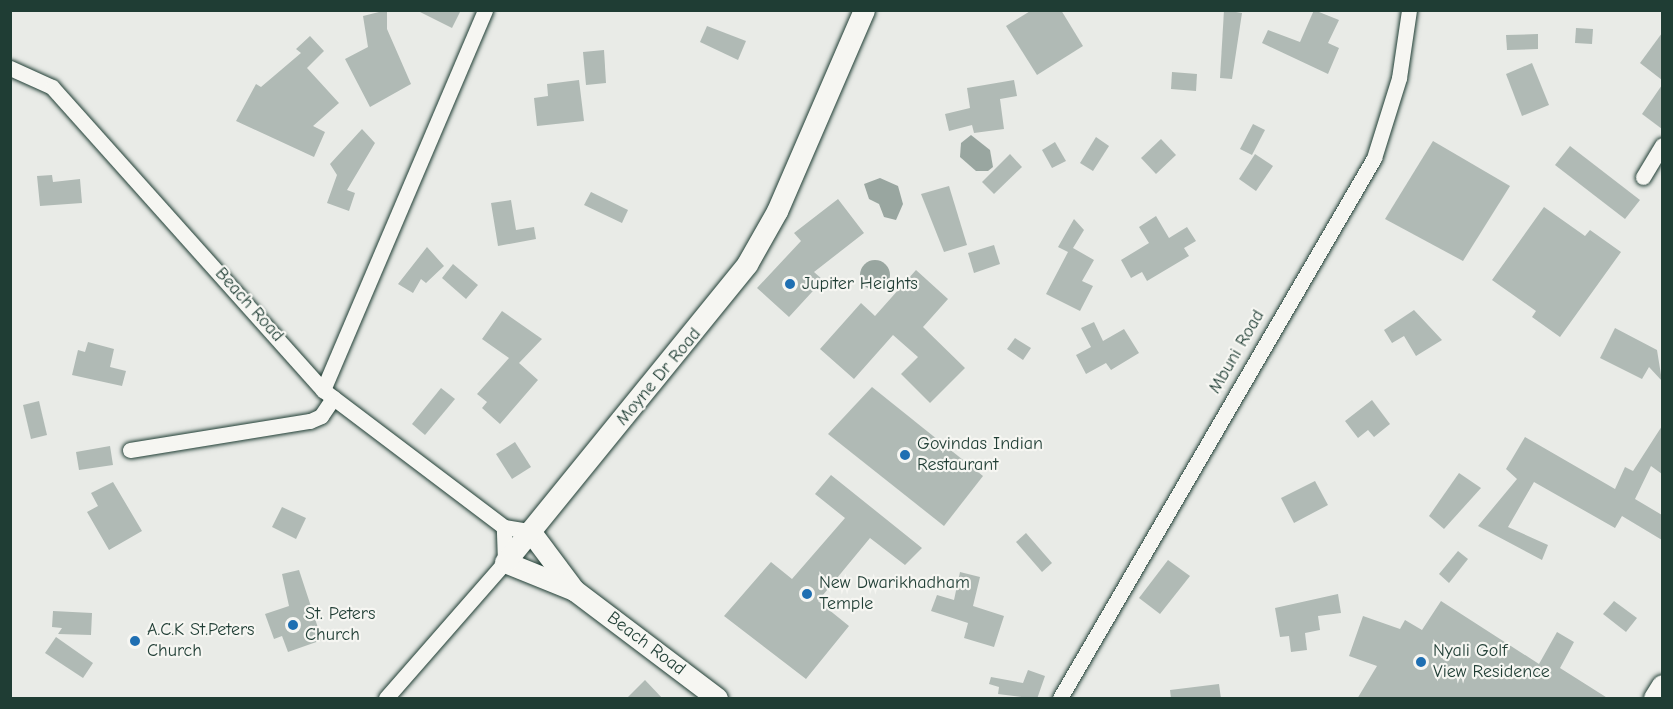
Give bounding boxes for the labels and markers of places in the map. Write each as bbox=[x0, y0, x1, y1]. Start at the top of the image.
place label: Jupiter Heights bbox=[802, 273, 918, 295]
marker: Jupiter Heights bbox=[783, 277, 797, 291]
place label: Govindas Indian Restaurant bbox=[917, 434, 1043, 476]
marker: Govindas Indian Restaurant bbox=[898, 448, 912, 462]
place label: New Dwarikhadham Temple bbox=[819, 573, 970, 616]
marker: New Dwarikhadham Temple bbox=[800, 587, 814, 601]
place label: St. Peters Church bbox=[305, 604, 375, 646]
marker: St. Peters Church bbox=[286, 618, 300, 632]
place label: A.C.K St.Peters Church bbox=[147, 620, 255, 662]
marker: A.C.K St.Peters Church bbox=[128, 634, 142, 648]
place label: Nyali Golf View Residence bbox=[1433, 641, 1550, 684]
marker: Nyali Golf View Residence bbox=[1414, 655, 1428, 669]

